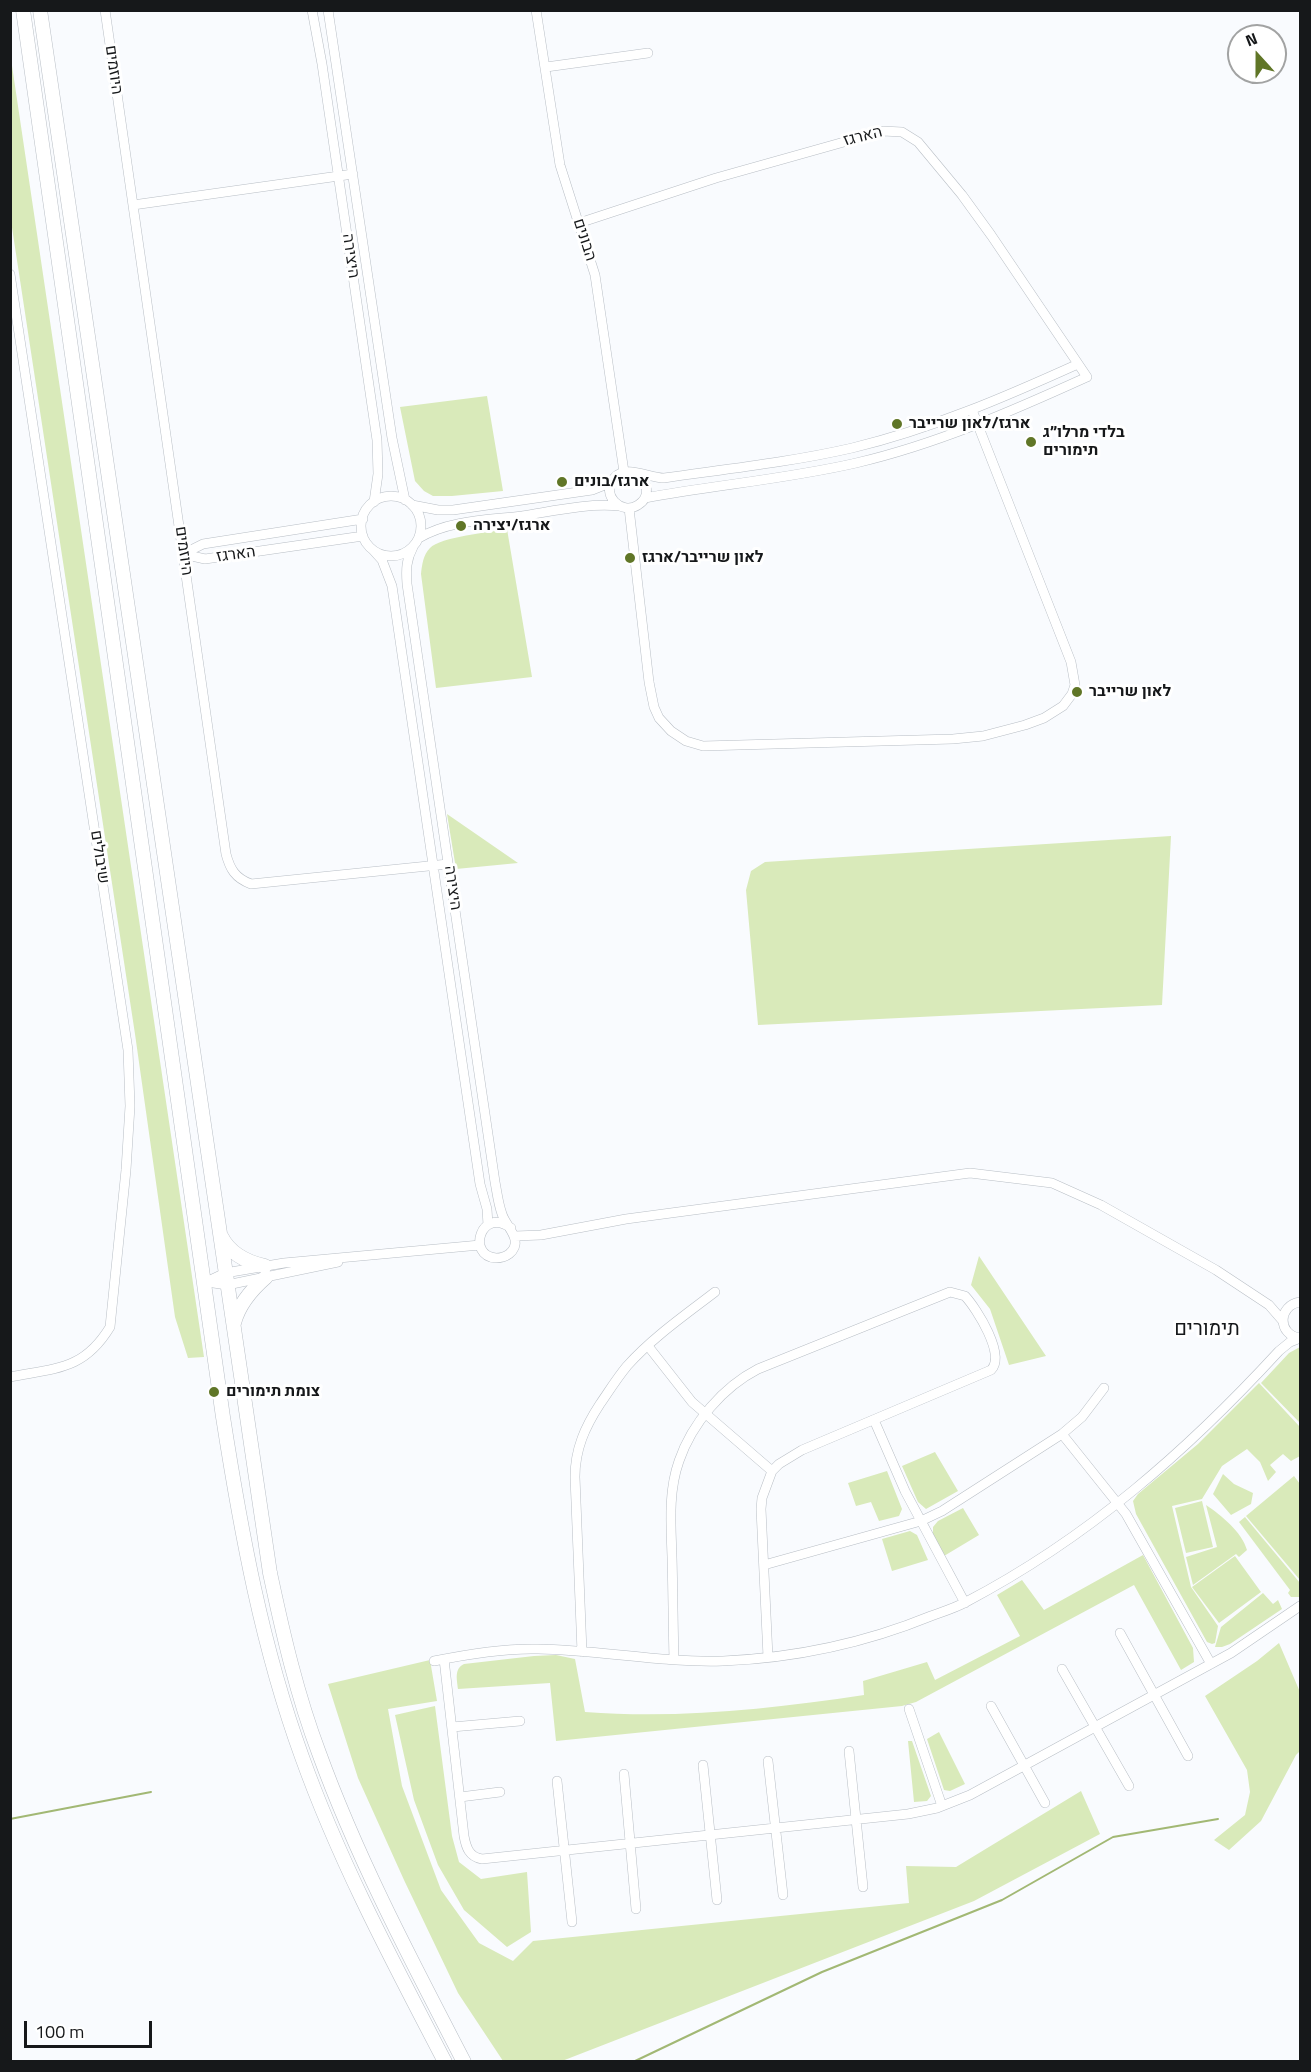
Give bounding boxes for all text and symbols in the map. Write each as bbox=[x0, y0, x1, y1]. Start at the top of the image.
north arrow bbox=[1227, 24, 1287, 84]
text: N bbox=[1242, 26, 1261, 52]
street label: היוזמים bbox=[100, 44, 126, 96]
street label: הארגז bbox=[842, 123, 884, 151]
street label: הבונים bbox=[568, 216, 600, 264]
street label: היצירה bbox=[337, 232, 363, 280]
place label: ארגז/לאון שרייבר bbox=[909, 414, 1030, 434]
marker: ארגז/לאון שרייבר bbox=[890, 417, 904, 431]
place label: בלדי מרלו״ג תימורים bbox=[1043, 423, 1125, 461]
marker: בלדי מרלו״ג תימורים bbox=[1024, 435, 1038, 449]
place label: ארגז/בונים bbox=[574, 472, 649, 492]
marker: ארגז/בונים bbox=[555, 475, 569, 489]
place label: ארגז/יצירה bbox=[473, 516, 550, 536]
marker: ארגז/יצירה bbox=[454, 519, 468, 533]
street label: היוזמים bbox=[170, 525, 196, 577]
street label: הארגז bbox=[215, 543, 257, 567]
place label: לאון שרייבר/ארגז bbox=[642, 548, 763, 568]
marker: לאון שרייבר/ארגז bbox=[623, 551, 637, 565]
place label: לאון שרייבר bbox=[1089, 682, 1171, 702]
marker: לאון שרייבר bbox=[1070, 685, 1084, 699]
street label: שיבולים bbox=[85, 829, 113, 885]
street label: היצירה bbox=[439, 864, 465, 912]
district label: תימורים bbox=[1174, 1318, 1240, 1342]
place label: צומת תימורים bbox=[226, 1382, 320, 1402]
marker: צומת תימורים bbox=[207, 1385, 221, 1399]
scale bar bbox=[27, 2009, 154, 2047]
text: 100 m bbox=[35, 2018, 84, 2045]

